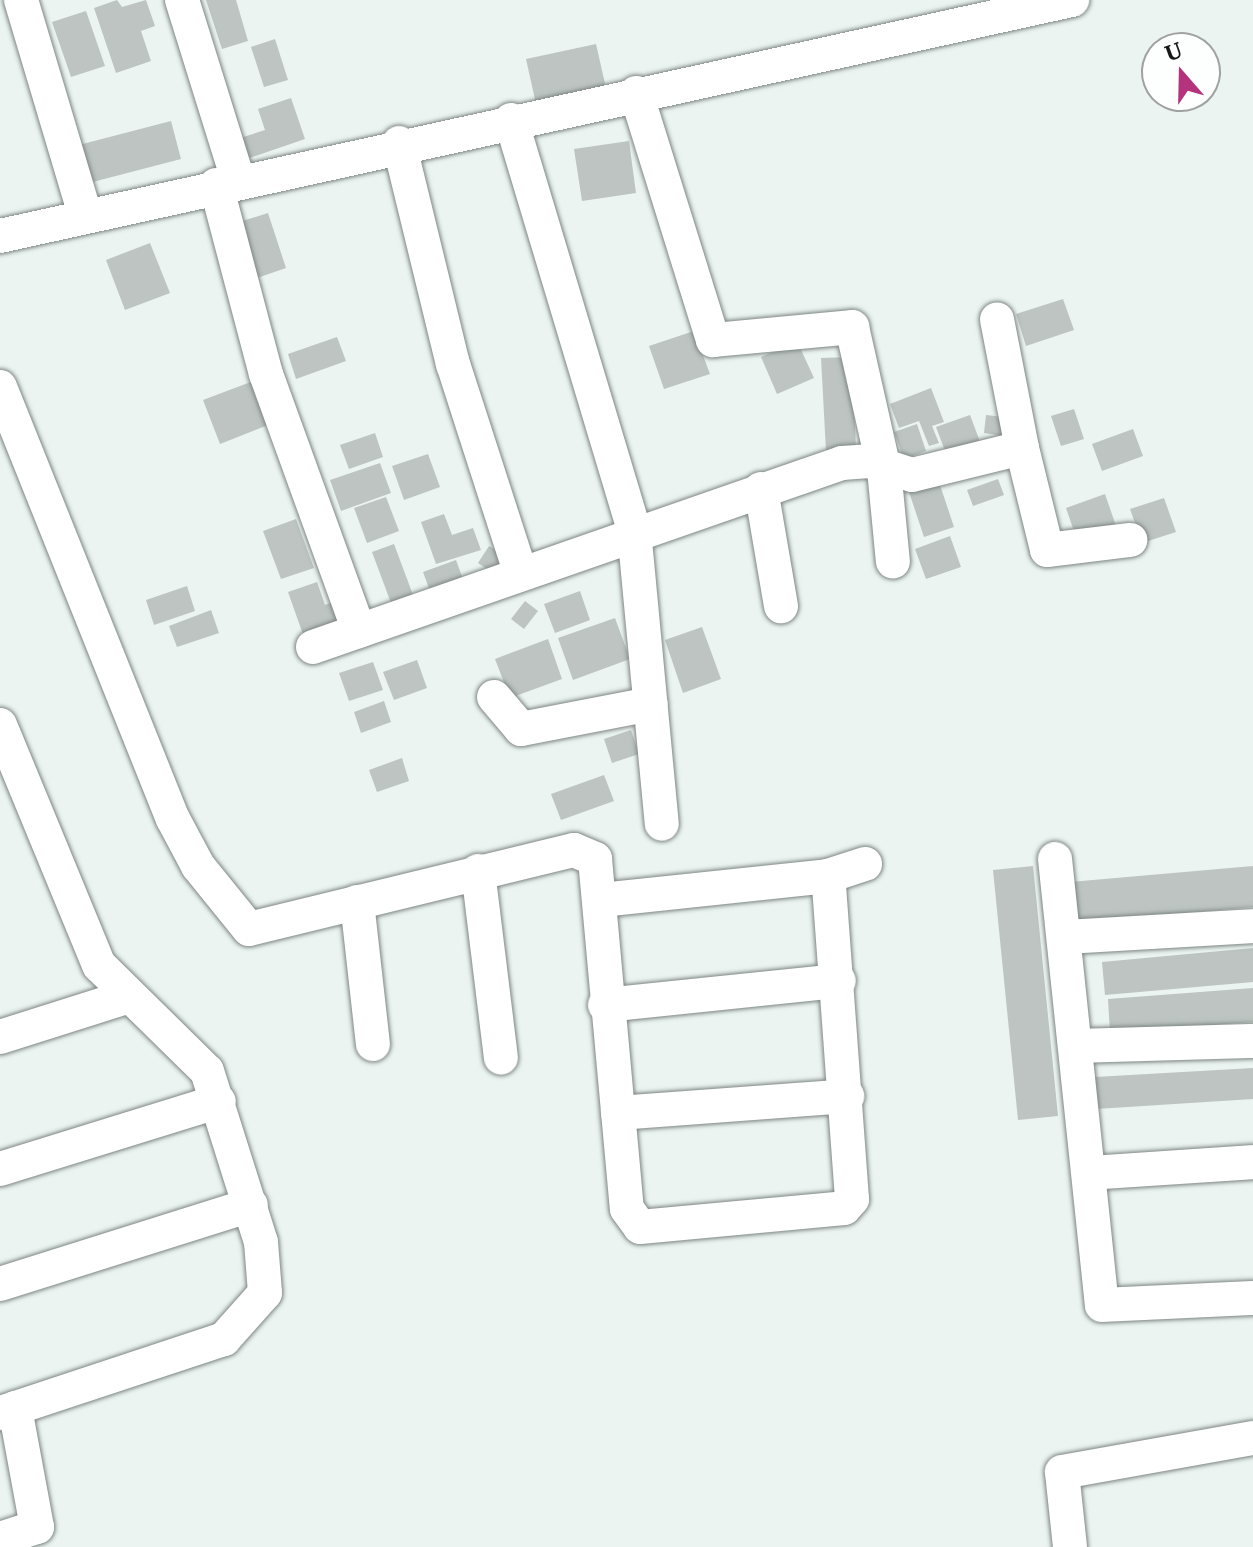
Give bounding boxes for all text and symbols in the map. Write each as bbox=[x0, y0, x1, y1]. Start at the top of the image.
north arrow bbox=[1141, 32, 1221, 112]
text: U bbox=[1160, 34, 1186, 67]

